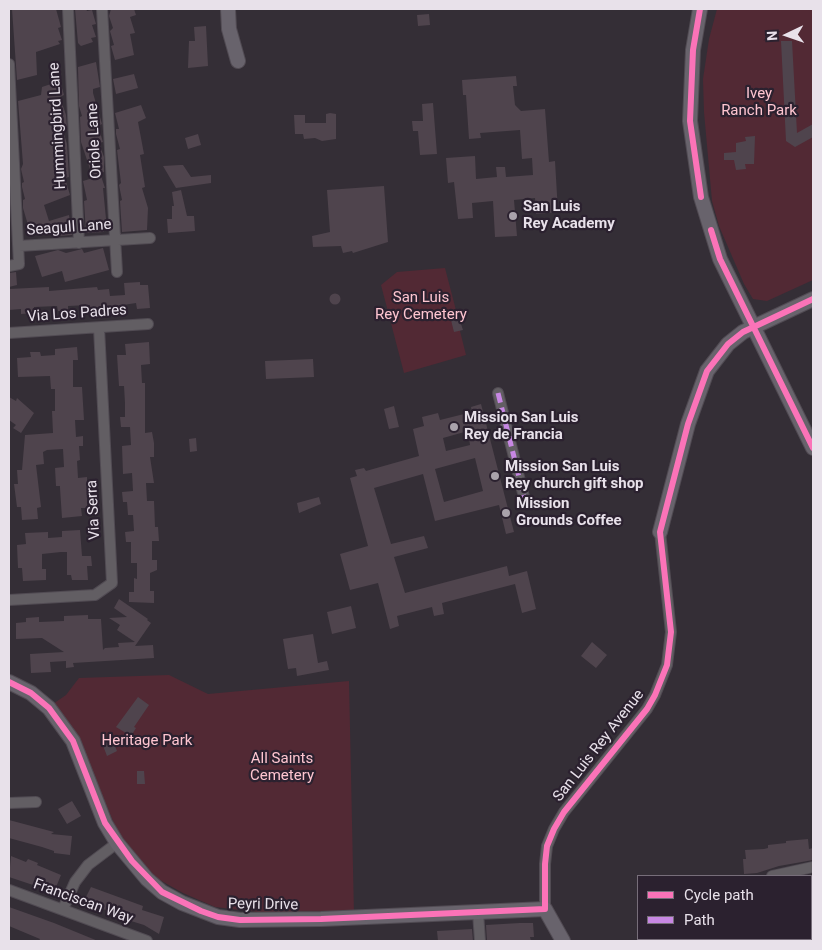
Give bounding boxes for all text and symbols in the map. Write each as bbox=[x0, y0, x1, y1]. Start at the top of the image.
north arrow bbox=[762, 10, 812, 60]
text: N bbox=[764, 30, 780, 41]
street label: Hummingbird Lane bbox=[46, 62, 70, 190]
park label: Ivey Ranch Park bbox=[721, 85, 797, 120]
street label: Oriole Lane bbox=[84, 103, 106, 179]
place label: San Luis Rey Academy bbox=[523, 198, 615, 233]
marker: San Luis Rey Academy bbox=[507, 210, 519, 222]
street label: Seagull Lane bbox=[26, 216, 112, 240]
park label: San Luis Rey Cemetery bbox=[375, 289, 467, 324]
street label: Via Los Padres bbox=[27, 302, 127, 326]
place label: Mission San Luis Rey de Francia bbox=[464, 409, 579, 444]
marker: Mission San Luis Rey de Francia bbox=[448, 421, 460, 433]
place label: Mission San Luis Rey church gift shop bbox=[505, 458, 644, 493]
marker: Mission San Luis Rey church gift shop bbox=[489, 470, 501, 482]
street label: Via Serra bbox=[83, 480, 105, 540]
place label: Mission Grounds Coffee bbox=[516, 495, 622, 530]
marker: Mission Grounds Coffee bbox=[500, 507, 512, 519]
street label: San Luis Rey Avenue bbox=[550, 686, 648, 806]
park label: Heritage Park bbox=[102, 732, 192, 750]
park label: All Saints Cemetery bbox=[250, 750, 314, 785]
legend bbox=[637, 875, 812, 940]
street label: Franciscan Way bbox=[31, 876, 135, 928]
text: Cycle path bbox=[684, 886, 754, 904]
street label: Peyri Drive bbox=[228, 895, 298, 915]
text: Path bbox=[684, 911, 715, 929]

